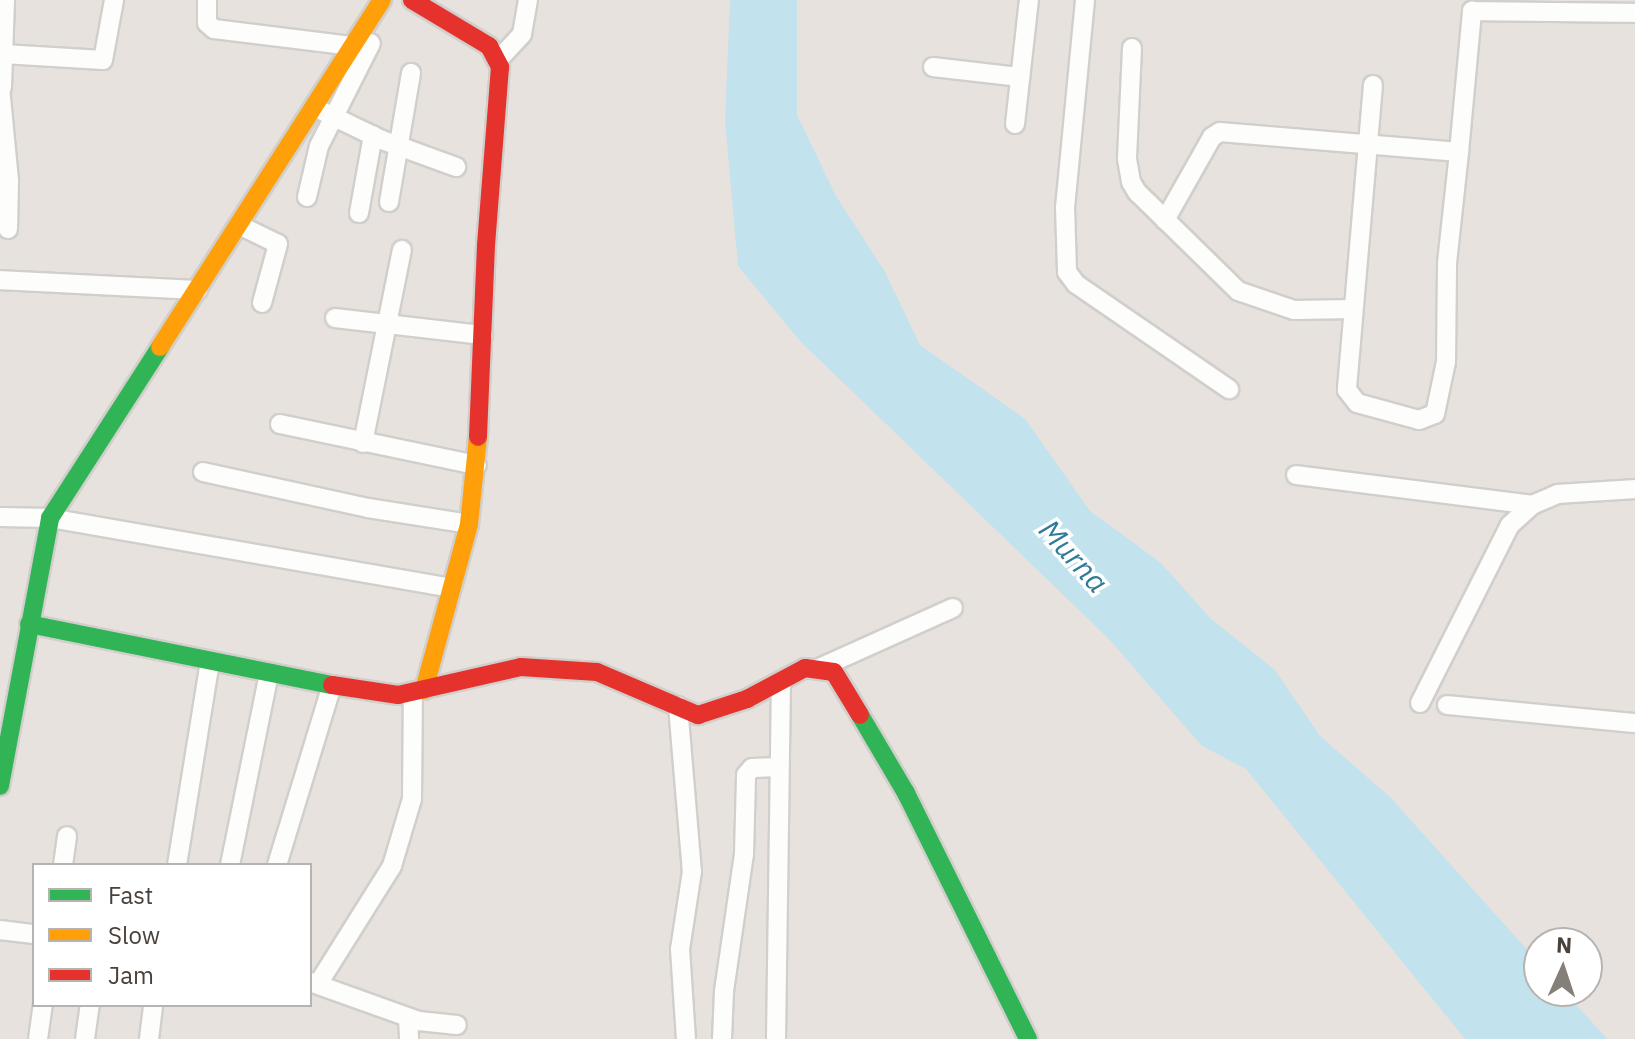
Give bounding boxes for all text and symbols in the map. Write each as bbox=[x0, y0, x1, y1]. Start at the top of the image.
water label: Murna bbox=[1032, 512, 1116, 600]
legend bbox=[32, 863, 312, 1007]
text: Fast bbox=[108, 879, 153, 911]
text: Slow bbox=[108, 919, 160, 951]
north arrow bbox=[1523, 927, 1603, 1007]
text: N bbox=[1555, 930, 1573, 959]
text: Jam bbox=[108, 959, 154, 991]

